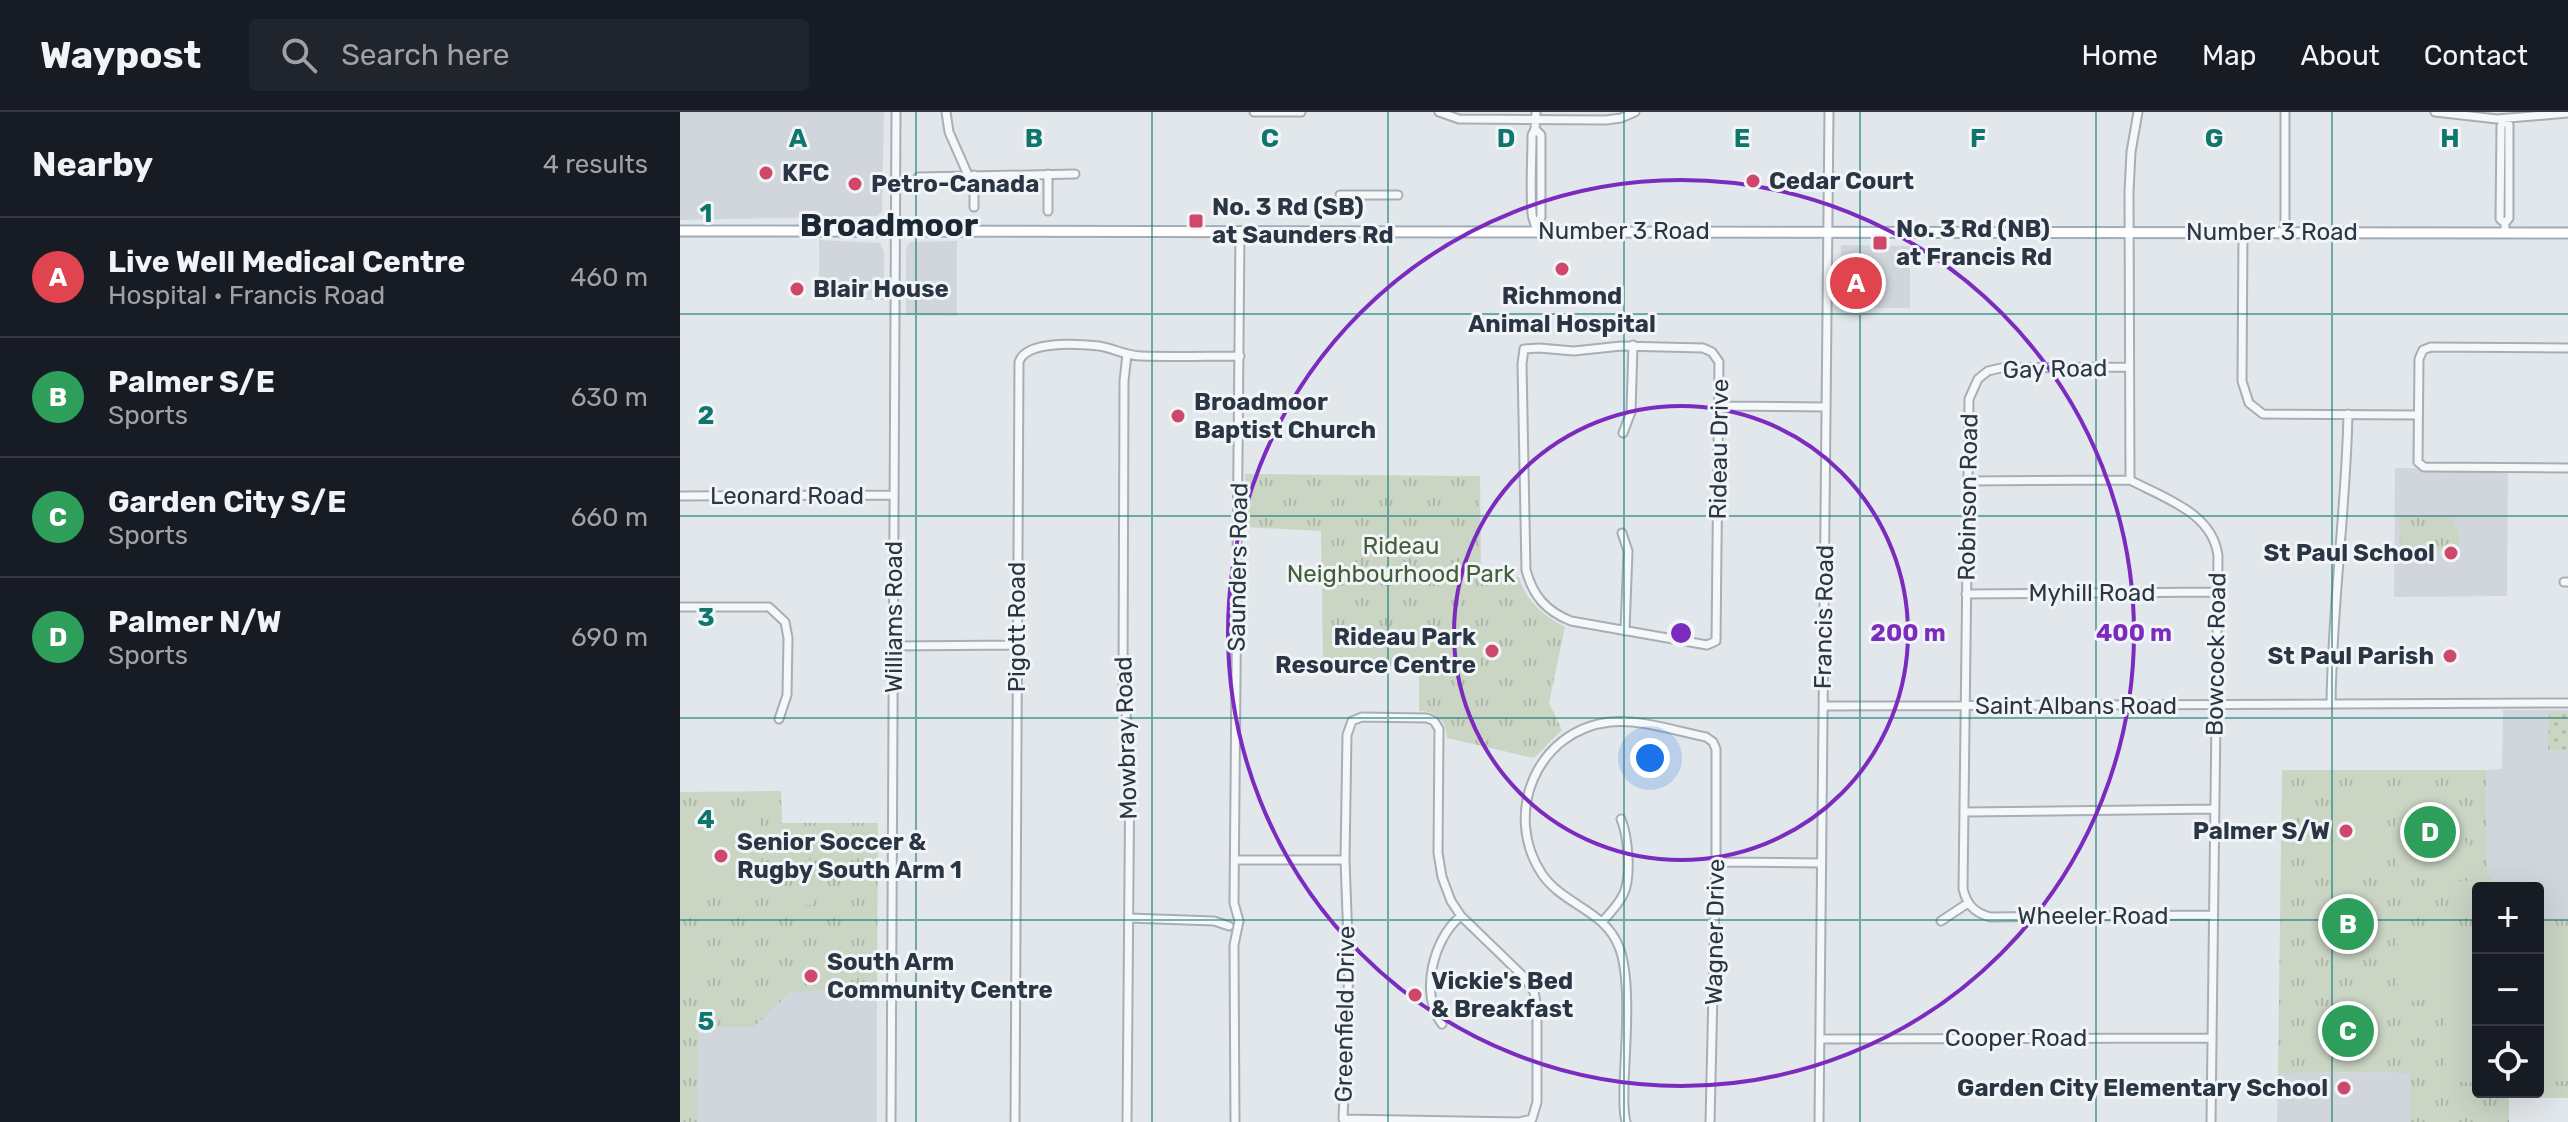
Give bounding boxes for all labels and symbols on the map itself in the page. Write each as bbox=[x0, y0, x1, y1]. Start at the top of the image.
text: A bbox=[789, 123, 808, 154]
text: B bbox=[1025, 123, 1043, 154]
text: C bbox=[1261, 123, 1279, 154]
text: D bbox=[1497, 123, 1515, 154]
text: E bbox=[1734, 123, 1750, 154]
text: F bbox=[1970, 123, 1986, 154]
text: G bbox=[2205, 123, 2223, 154]
text: H bbox=[2440, 123, 2460, 154]
place label: KFC bbox=[782, 159, 830, 187]
marker: KFC bbox=[757, 164, 775, 182]
place label: Cedar Court bbox=[1769, 167, 1914, 195]
place label: Petro-Canada bbox=[871, 170, 1039, 198]
marker: Cedar Court bbox=[1744, 172, 1762, 190]
marker: Petro-Canada bbox=[846, 175, 864, 193]
place label: No. 3 Rd (SB) at Saunders Rd bbox=[1212, 193, 1394, 249]
text: 1 bbox=[700, 198, 712, 229]
district label: Broadmoor bbox=[800, 206, 979, 244]
marker: No. 3 Rd (SB) at Saunders Rd bbox=[1187, 212, 1205, 230]
place label: No. 3 Rd (NB) at Francis Rd bbox=[1896, 215, 2052, 271]
street label: Number 3 Road bbox=[1538, 217, 1710, 245]
street label: Number 3 Road bbox=[2186, 218, 2358, 246]
marker: No. 3 Rd (NB) at Francis Rd bbox=[1871, 234, 1889, 252]
pin: A bbox=[1830, 253, 1882, 313]
marker: Richmond Animal Hospital bbox=[1553, 260, 1571, 278]
place label: Blair House bbox=[813, 275, 949, 303]
marker: Blair House bbox=[788, 280, 806, 298]
place label: Richmond Animal Hospital bbox=[1468, 282, 1656, 338]
street label: Gay Road bbox=[2002, 354, 2108, 384]
street label: Rideau Drive bbox=[1704, 378, 1734, 520]
place label: Broadmoor Baptist Church bbox=[1194, 388, 1376, 444]
text: 2 bbox=[698, 400, 714, 431]
marker: Broadmoor Baptist Church bbox=[1169, 407, 1187, 425]
street label: Robinson Road bbox=[1953, 413, 1983, 581]
street label: Leonard Road bbox=[710, 482, 864, 510]
street label: Saunders Road bbox=[1223, 482, 1253, 652]
park label: Rideau Neighbourhood Park bbox=[1287, 532, 1516, 588]
place label: St Paul School bbox=[2263, 539, 2435, 567]
street label: Williams Road bbox=[880, 541, 908, 693]
marker: St Paul School bbox=[2442, 544, 2460, 562]
street label: Francis Road bbox=[1809, 545, 1839, 689]
street label: Pigott Road bbox=[1003, 562, 1031, 692]
street label: Bowcock Road bbox=[2201, 572, 2231, 736]
street label: Myhill Road bbox=[2028, 579, 2156, 607]
text: 3 bbox=[697, 602, 715, 633]
centre of rings bbox=[1667, 619, 1695, 647]
text: 200 m bbox=[1870, 619, 1946, 647]
text: 400 m bbox=[2096, 619, 2172, 647]
place label: Rideau Park Resource Centre bbox=[1275, 623, 1476, 679]
marker: Rideau Park Resource Centre bbox=[1483, 642, 1501, 660]
place label: St Paul Parish bbox=[2268, 642, 2434, 670]
marker: St Paul Parish bbox=[2441, 647, 2459, 665]
street label: Mowbray Road bbox=[1109, 656, 1143, 820]
street label: Saint Albans Road bbox=[1975, 692, 2177, 720]
your location bbox=[1630, 738, 1670, 778]
pin: D bbox=[2404, 802, 2456, 862]
text: 4 bbox=[697, 804, 715, 835]
place label: Palmer S/W bbox=[2193, 817, 2330, 845]
marker: Palmer S/W bbox=[2337, 822, 2355, 840]
place label: Senior Soccer & Rugby South Arm 1 bbox=[737, 828, 962, 884]
marker: Senior Soccer & Rugby South Arm 1 bbox=[712, 847, 730, 865]
street label: Wagner Drive bbox=[1700, 859, 1730, 1005]
pin: B bbox=[2322, 894, 2374, 954]
street label: Wheeler Road bbox=[2017, 902, 2169, 930]
street label: Greenfield Drive bbox=[1329, 925, 1361, 1103]
place label: South Arm Community Centre bbox=[827, 948, 1053, 1004]
marker: South Arm Community Centre bbox=[802, 967, 820, 985]
place label: Vickie's Bed & Breakfast bbox=[1431, 967, 1573, 1023]
marker: Vickie's Bed & Breakfast bbox=[1406, 986, 1424, 1004]
pin: C bbox=[2322, 1001, 2374, 1061]
text: 5 bbox=[698, 1006, 714, 1037]
street label: Cooper Road bbox=[1945, 1024, 2087, 1052]
place label: Garden City Elementary School bbox=[1957, 1074, 2328, 1102]
marker: Garden City Elementary School bbox=[2335, 1079, 2353, 1097]

